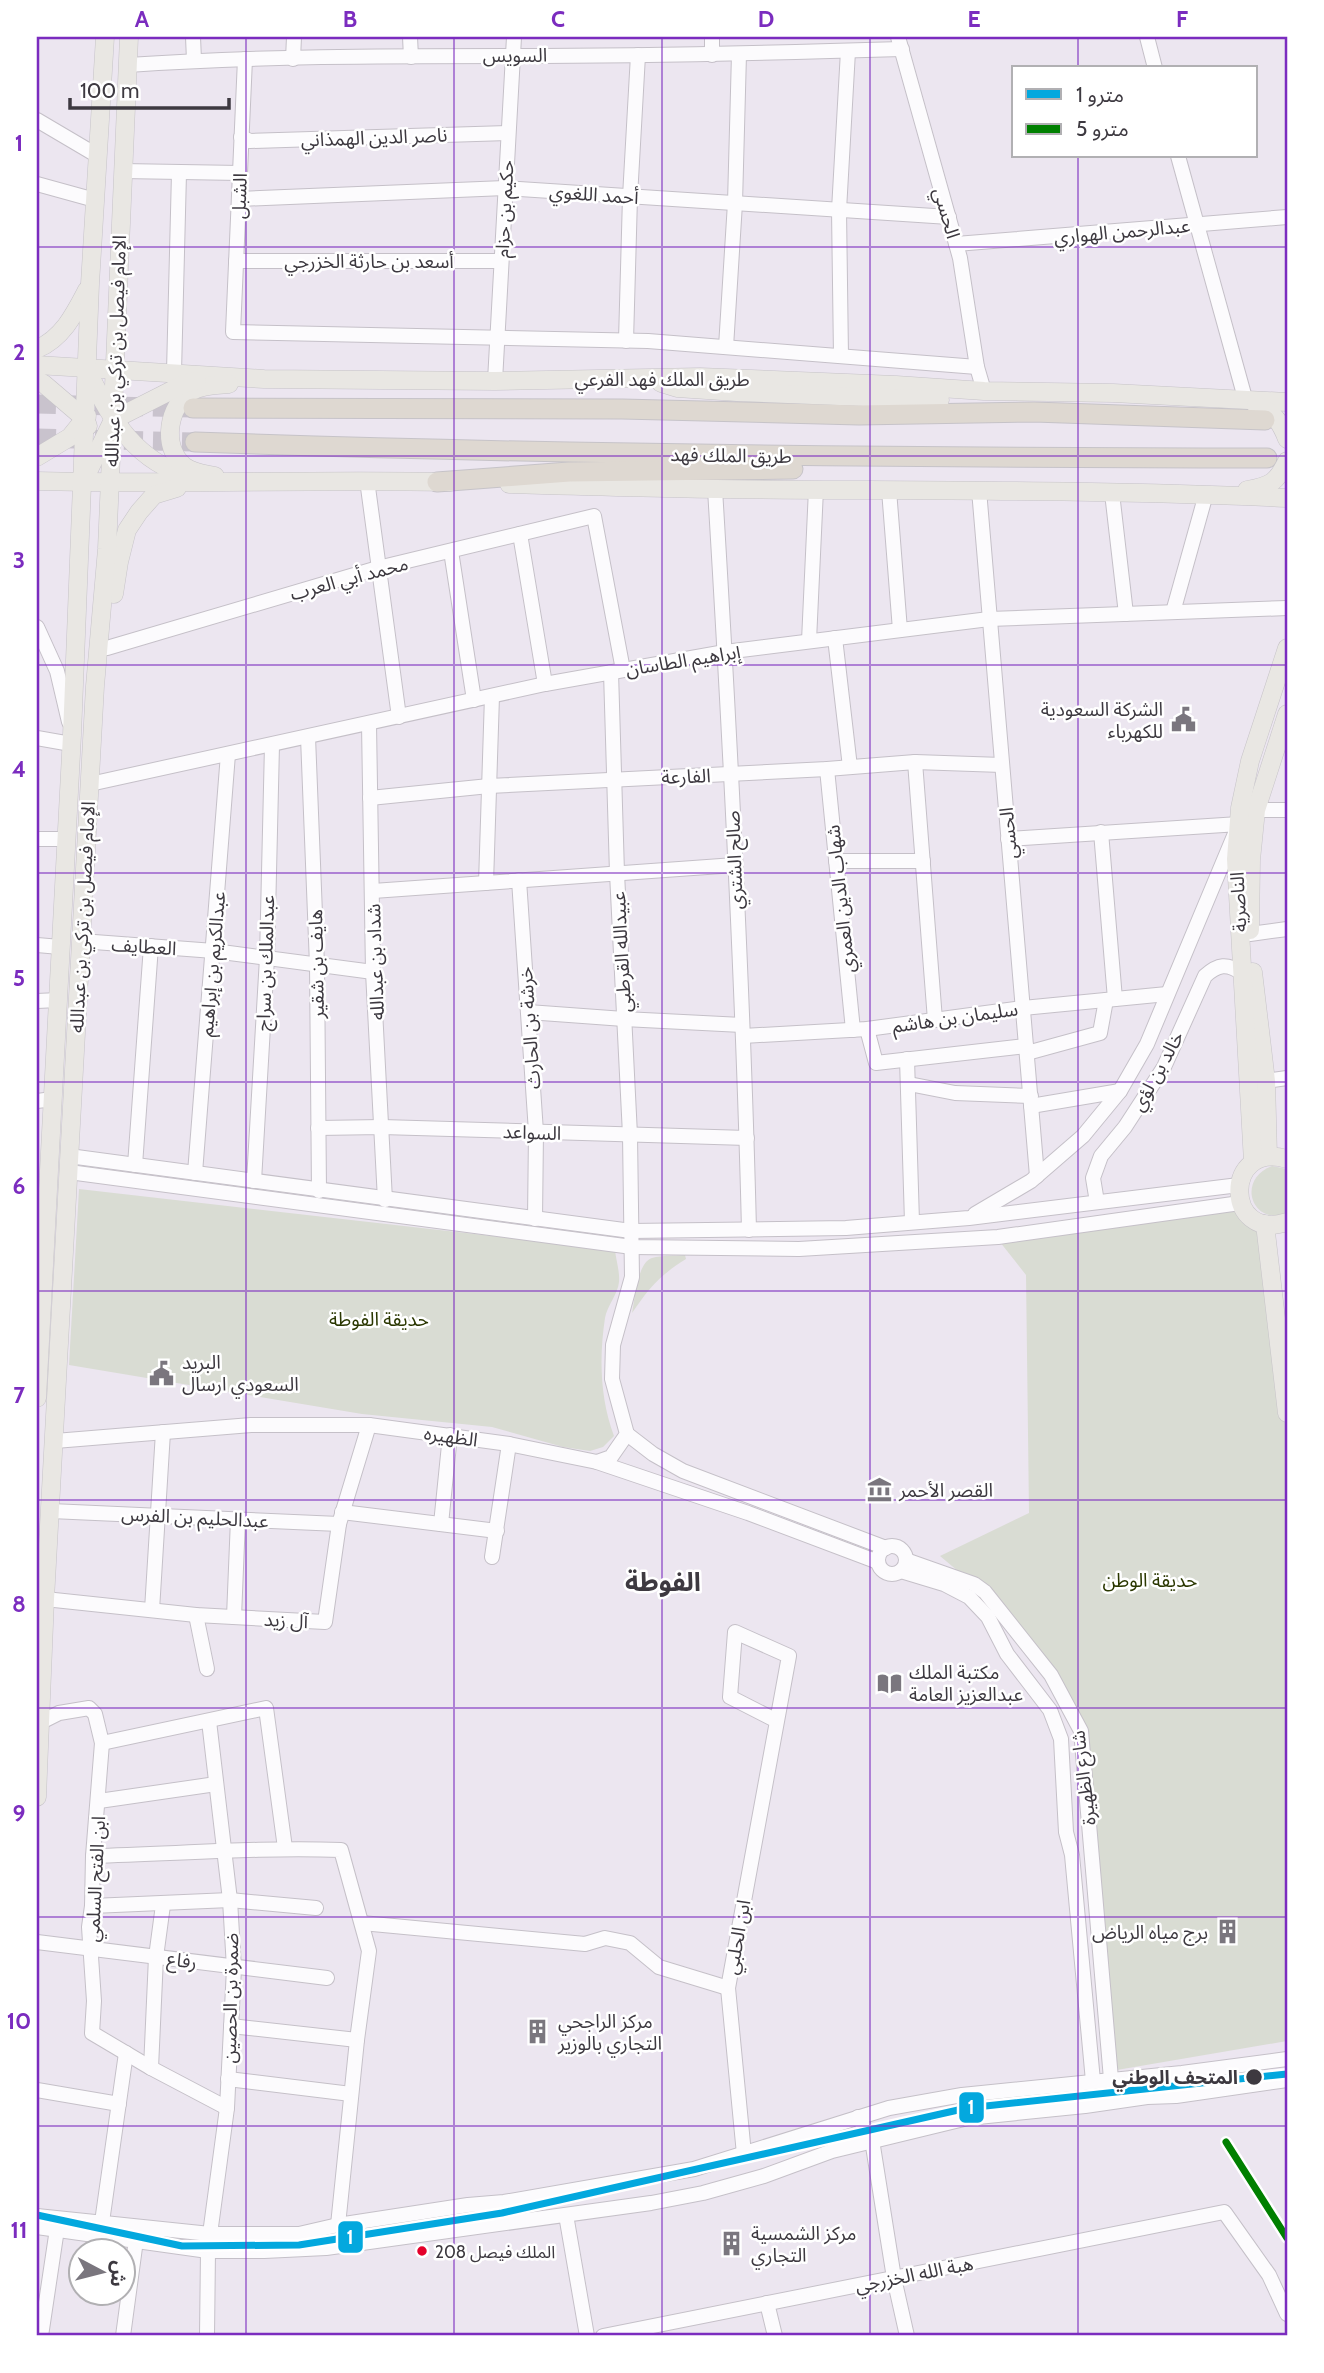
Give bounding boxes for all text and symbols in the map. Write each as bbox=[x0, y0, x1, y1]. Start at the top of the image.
text: A bbox=[135, 5, 150, 33]
text: B bbox=[343, 5, 357, 33]
text: C bbox=[551, 5, 565, 33]
text: D bbox=[758, 5, 774, 33]
text: E bbox=[967, 5, 981, 33]
text: F bbox=[1176, 5, 1188, 33]
street label: السويس bbox=[483, 44, 547, 67]
scale bar bbox=[70, 66, 229, 110]
legend bbox=[1012, 66, 1258, 158]
text: 100 m bbox=[80, 78, 139, 103]
text: مترو 1 bbox=[1076, 82, 1124, 107]
text: مترو 5 bbox=[1076, 116, 1129, 141]
street label: ناصر الدين الهمذاني bbox=[300, 123, 448, 155]
text: 1 bbox=[15, 129, 23, 157]
street label: حكيم بن حزام bbox=[490, 159, 522, 259]
street label: الشبل bbox=[227, 173, 252, 219]
street label: أحمد اللغوي bbox=[548, 180, 640, 213]
street label: الحسي bbox=[925, 185, 965, 242]
street label: عبدالرحمن الهواري bbox=[1053, 214, 1191, 252]
street label: الإمام فيصل بن تركي بن عبدالله bbox=[100, 235, 134, 467]
street label: أسعد بن حارثة الخزرجي bbox=[284, 250, 454, 276]
text: 2 bbox=[13, 338, 25, 366]
street label: طريق الملك فهد الفرعي bbox=[574, 368, 750, 394]
street label: طريق الملك فهد bbox=[670, 443, 792, 468]
text: 3 bbox=[13, 546, 25, 574]
street label: محمد أبي العرب bbox=[288, 552, 411, 609]
street label: إبراهيم الطاسان bbox=[624, 640, 744, 684]
place label: الشركة السعودية للكهرباء bbox=[1041, 698, 1163, 743]
public building icon: الشركة السعودية للكهرباء bbox=[1169, 706, 1197, 734]
text: 4 bbox=[12, 755, 26, 783]
street label: الفارعة bbox=[661, 764, 711, 789]
street label: الإمام فيصل بن تركي بن عبدالله bbox=[65, 801, 103, 1034]
street label: الحسي bbox=[995, 806, 1026, 860]
street label: صالح الشتري bbox=[721, 810, 751, 910]
street label: شهاب الدين العمري bbox=[821, 823, 863, 974]
street label: الناصرية bbox=[1225, 871, 1252, 933]
street label: عبدالكريم بن إبراهيم bbox=[195, 890, 233, 1038]
street label: عبيدالله القرطبي bbox=[607, 891, 640, 1013]
street label: عبدالملك بن سراج bbox=[252, 895, 281, 1031]
street label: شداد بن عبدالله bbox=[362, 903, 389, 1021]
street label: هايف بن شقير bbox=[304, 909, 329, 1020]
street label: العطايف bbox=[111, 933, 177, 960]
text: 5 bbox=[13, 964, 25, 992]
street label: خرشة بن الحارث bbox=[514, 966, 545, 1090]
street label: سليمان بن هاشم bbox=[891, 997, 1020, 1041]
street label: خالد بن لؤي bbox=[1126, 1027, 1192, 1117]
street label: السواعد bbox=[502, 1120, 562, 1145]
text: 6 bbox=[13, 1172, 25, 1200]
park label: حديقة الفوطة bbox=[329, 1308, 429, 1331]
place label: البريد السعودي ارسال bbox=[182, 1351, 299, 1399]
public building icon: البريد السعودي ارسال bbox=[148, 1359, 176, 1387]
text: 7 bbox=[13, 1381, 25, 1409]
street label: الظهيره bbox=[423, 1421, 479, 1452]
museum icon: القصر الأحمر bbox=[865, 1476, 893, 1504]
place label: القصر الأحمر bbox=[898, 1479, 993, 1502]
street label: عبدالحليم بن الفرس bbox=[121, 1502, 269, 1536]
district label: الفوطة bbox=[625, 1566, 701, 1598]
park label: حديقة الوطن bbox=[1102, 1569, 1198, 1592]
text: 8 bbox=[12, 1590, 26, 1618]
street label: آل زيد bbox=[263, 1608, 310, 1633]
place label: مكتبة الملك عبدالعزيز العامة bbox=[909, 1661, 1023, 1706]
library icon: مكتبة الملك عبدالعزيز العامة bbox=[875, 1669, 903, 1697]
street label: شارع الظهيرة bbox=[1066, 1729, 1103, 1827]
text: 9 bbox=[13, 1799, 25, 1827]
street label: ابن الفتح السلمي bbox=[81, 1815, 114, 1943]
street label: ابن الحلبي bbox=[720, 1898, 759, 1977]
building icon: برج مياه الرياض bbox=[1214, 1918, 1242, 1946]
place label: برج مياه الرياض bbox=[1092, 1921, 1208, 1946]
street label: ضمرة بن الحصين bbox=[218, 1932, 243, 2064]
street label: رفاع bbox=[165, 1947, 198, 1976]
text: 10 bbox=[7, 2007, 31, 2035]
place label: مركز الراجحي التجاري بالوزير bbox=[557, 2010, 662, 2058]
building icon: مركز الراجحي التجاري بالوزير bbox=[524, 2018, 552, 2046]
place label: المتحف الوطني bbox=[1112, 2066, 1238, 2092]
marker: المتحف الوطني bbox=[1244, 2067, 1264, 2087]
line badge: 1 bbox=[958, 2091, 985, 2124]
text: 1 bbox=[967, 2096, 975, 2119]
text: 11 bbox=[11, 2216, 27, 2244]
line badge: 1 bbox=[337, 2220, 364, 2254]
place label: مركز الشمسية التجاري bbox=[751, 2222, 856, 2270]
text: 1 bbox=[346, 2226, 354, 2249]
building icon: مركز الشمسية التجاري bbox=[717, 2230, 745, 2258]
north arrow bbox=[66, 2236, 136, 2306]
place label: الملك فيصل 208 bbox=[435, 2242, 555, 2263]
marker: الملك فيصل 208 bbox=[415, 2244, 429, 2258]
street label: هبة الله الخزرجي bbox=[853, 2252, 976, 2301]
text: ش bbox=[105, 2260, 131, 2288]

